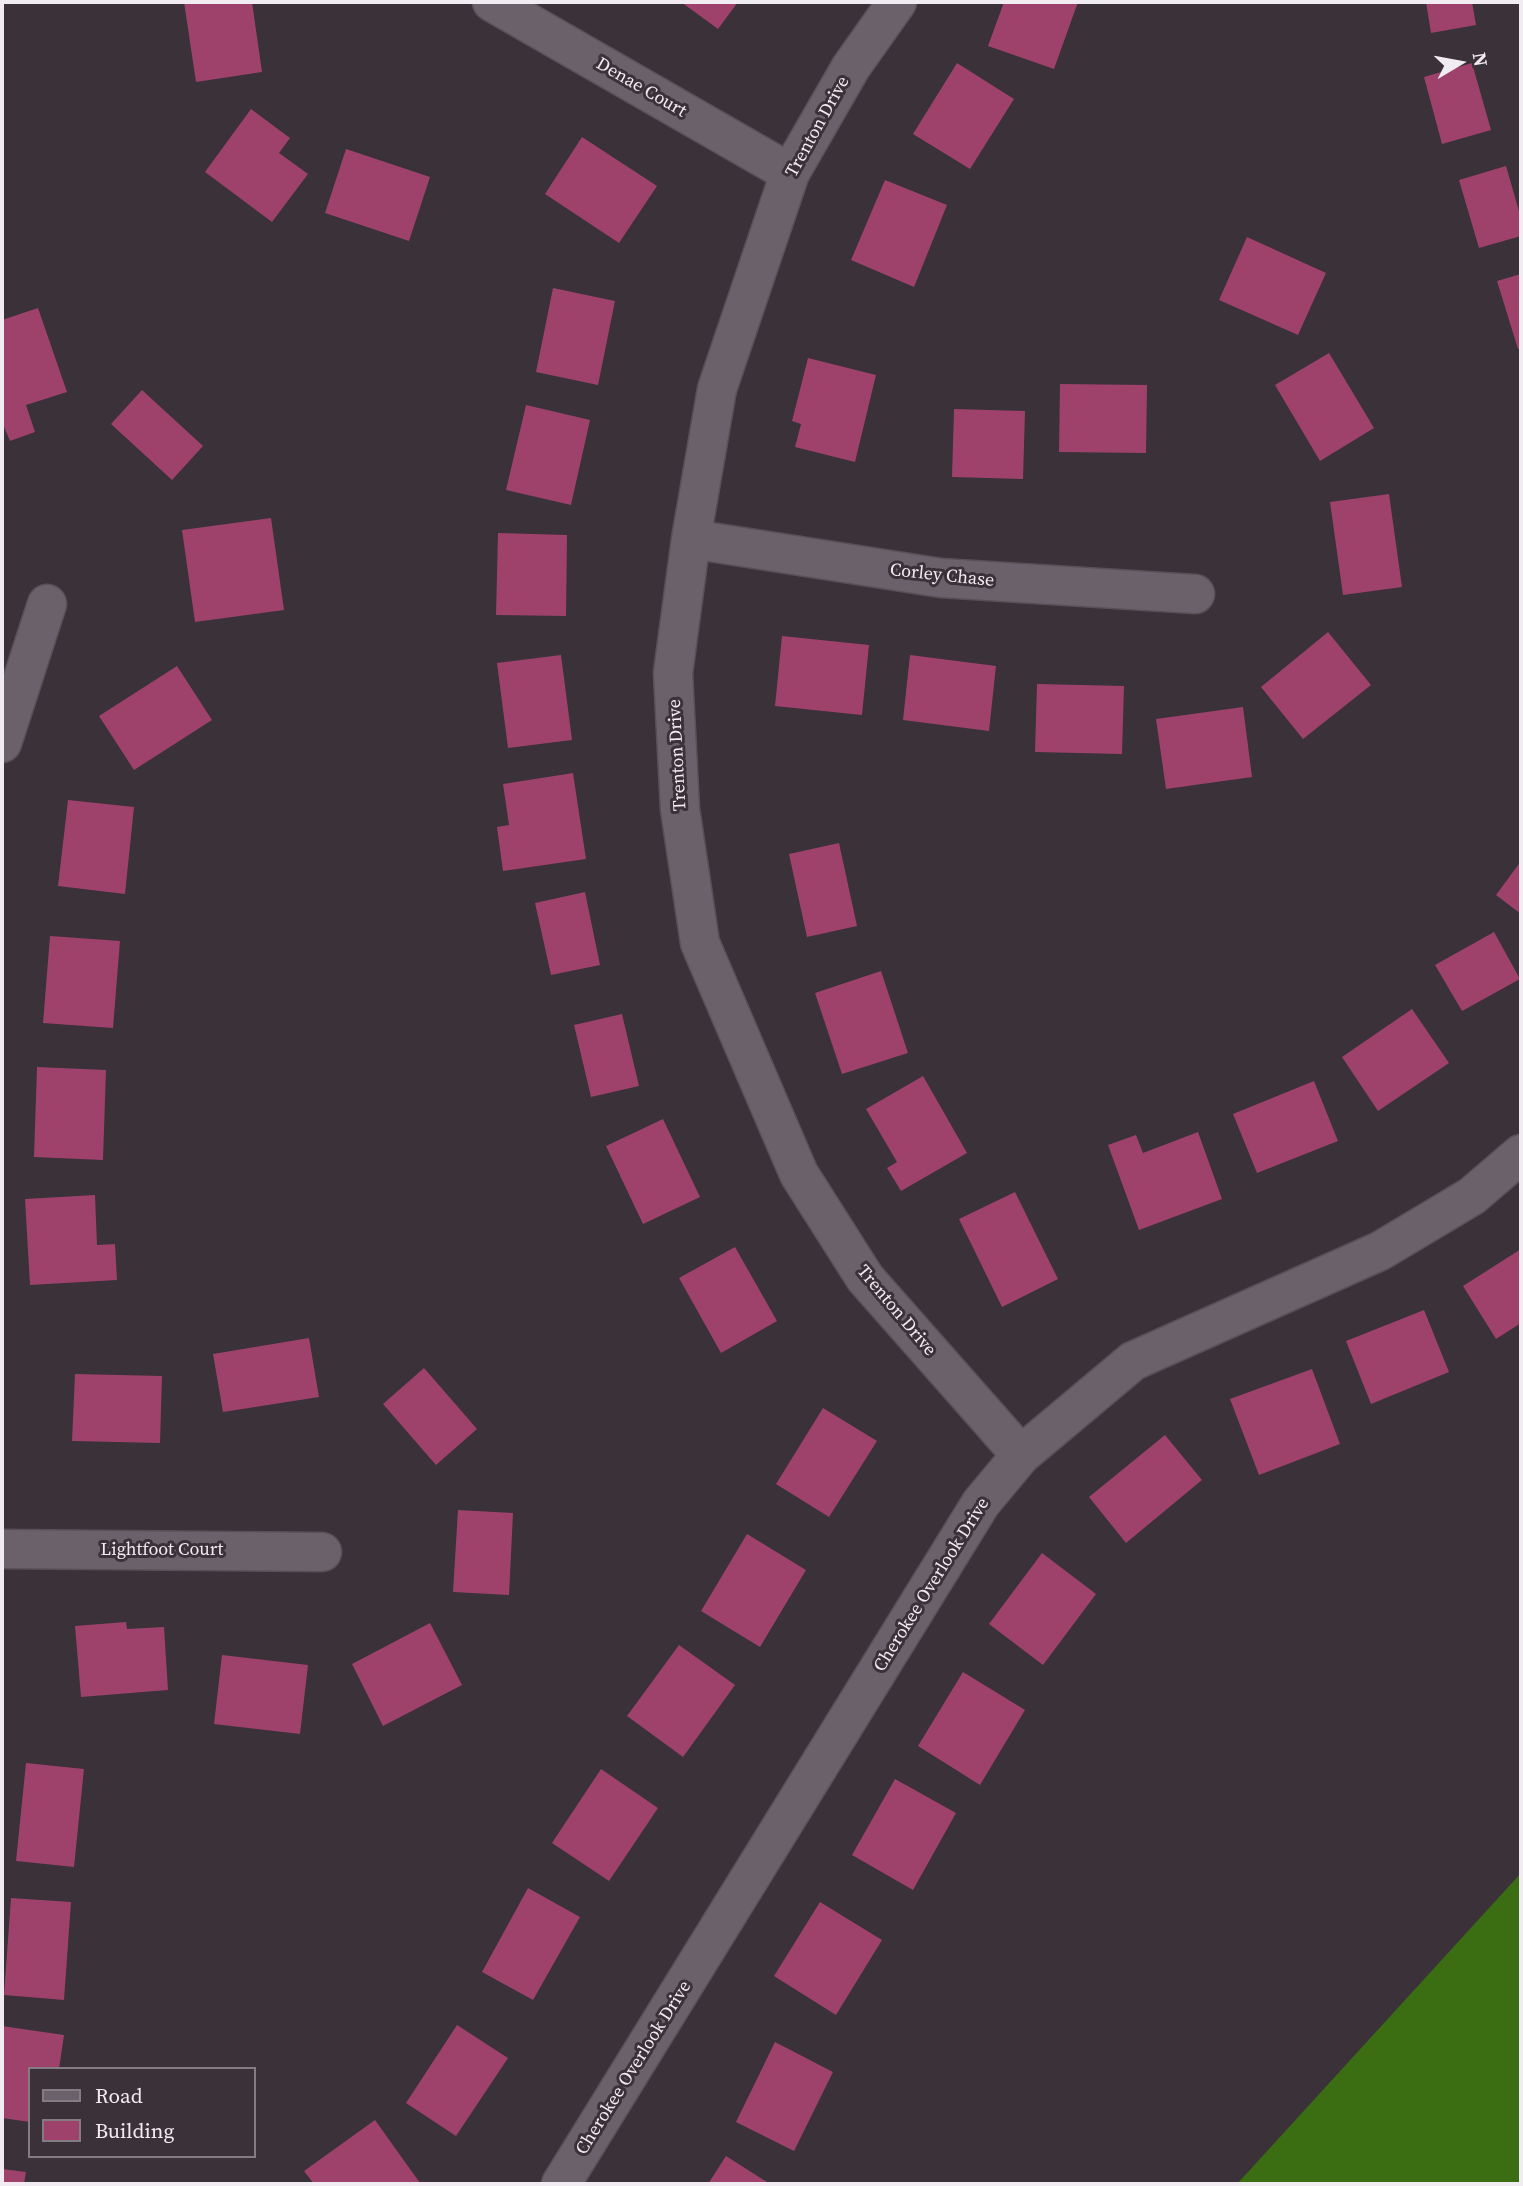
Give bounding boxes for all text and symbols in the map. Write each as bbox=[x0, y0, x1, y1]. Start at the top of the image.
north arrow bbox=[1425, 28, 1495, 98]
text: N bbox=[1467, 50, 1495, 68]
street label: Denae Court bbox=[592, 53, 690, 123]
street label: Trenton Drive bbox=[781, 73, 855, 181]
street label: Corley Chase bbox=[889, 560, 995, 592]
street label: Trenton Drive bbox=[664, 699, 692, 811]
street label: Trenton Drive bbox=[852, 1261, 940, 1361]
street label: Cherokee Overlook Drive bbox=[870, 1494, 994, 1676]
street label: Lightfoot Court bbox=[101, 1539, 223, 1561]
street label: Cherokee Overlook Drive bbox=[572, 1977, 696, 2159]
legend bbox=[28, 2067, 256, 2158]
text: Road bbox=[95, 2081, 143, 2110]
text: Building bbox=[95, 2116, 174, 2145]

